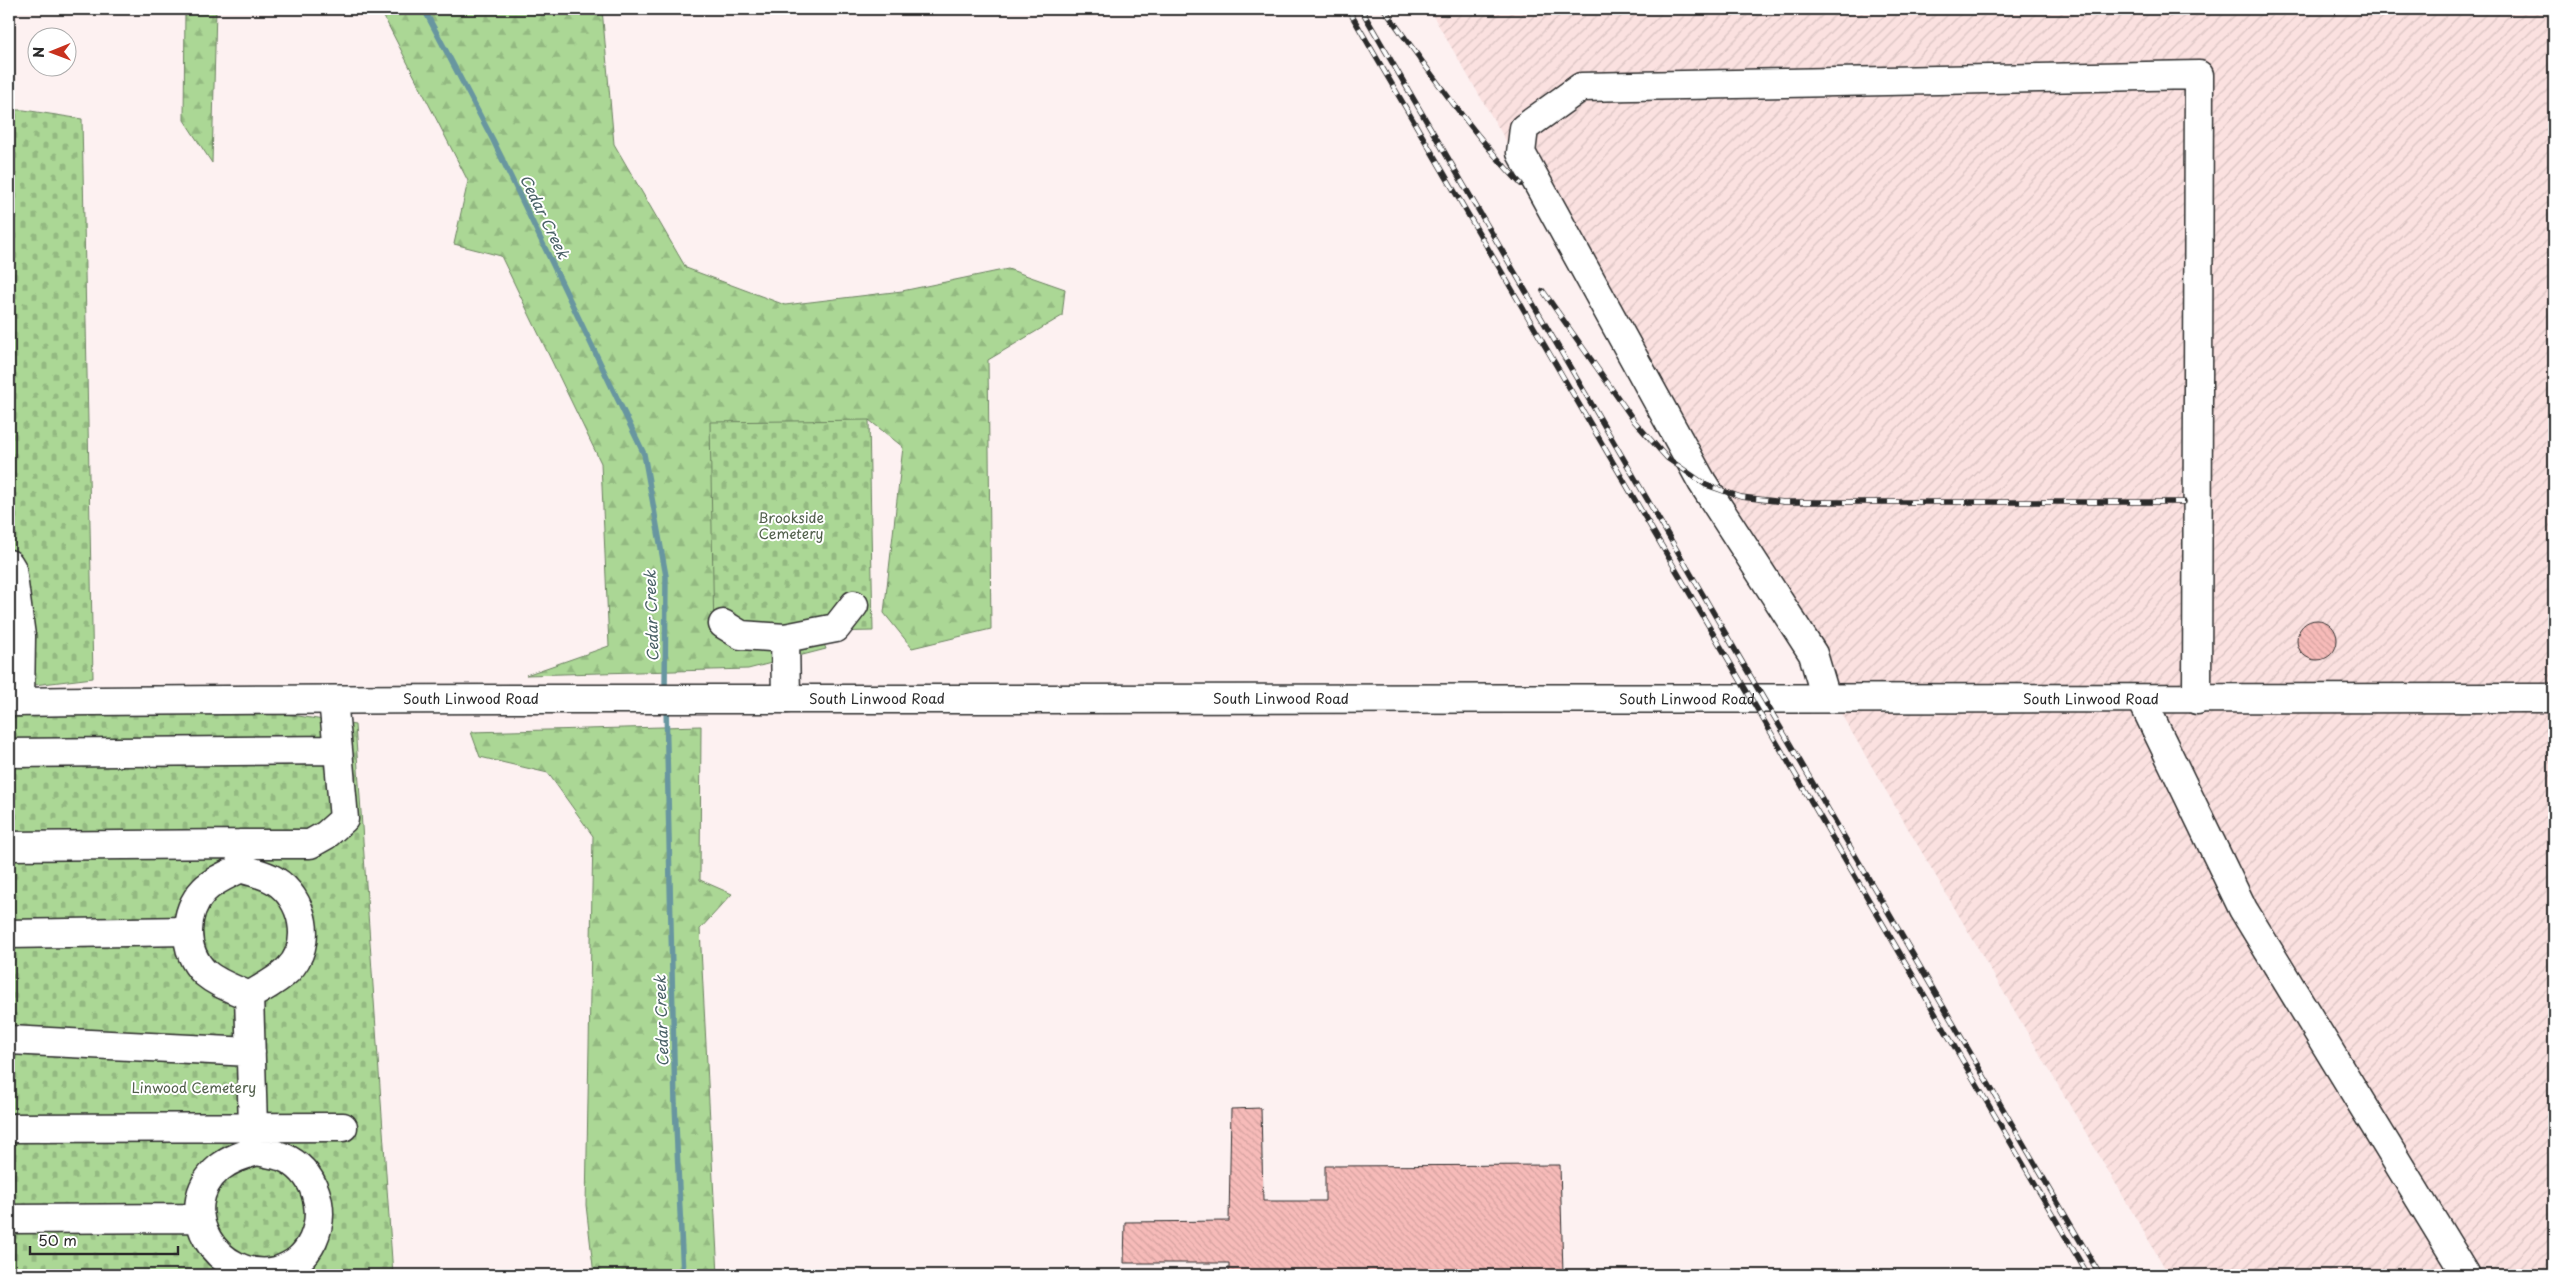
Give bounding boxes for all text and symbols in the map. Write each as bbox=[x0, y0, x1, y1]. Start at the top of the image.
north arrow bbox=[28, 28, 78, 78]
text: N bbox=[28, 47, 49, 58]
water label: Cedar Creek bbox=[515, 170, 576, 263]
park label: Brookside Cemetery bbox=[758, 507, 824, 544]
water label: Cedar Creek bbox=[637, 569, 664, 662]
street label: South Linwood Road bbox=[403, 688, 539, 709]
street label: South Linwood Road bbox=[809, 688, 945, 709]
street label: South Linwood Road bbox=[1213, 688, 1349, 709]
street label: South Linwood Road bbox=[1619, 688, 1755, 709]
street label: South Linwood Road bbox=[2023, 688, 2159, 709]
water label: Cedar Creek bbox=[647, 974, 674, 1067]
park label: Linwood Cemetery bbox=[132, 1077, 256, 1098]
scale bar bbox=[30, 1224, 178, 1256]
text: 50 m bbox=[38, 1228, 77, 1251]

